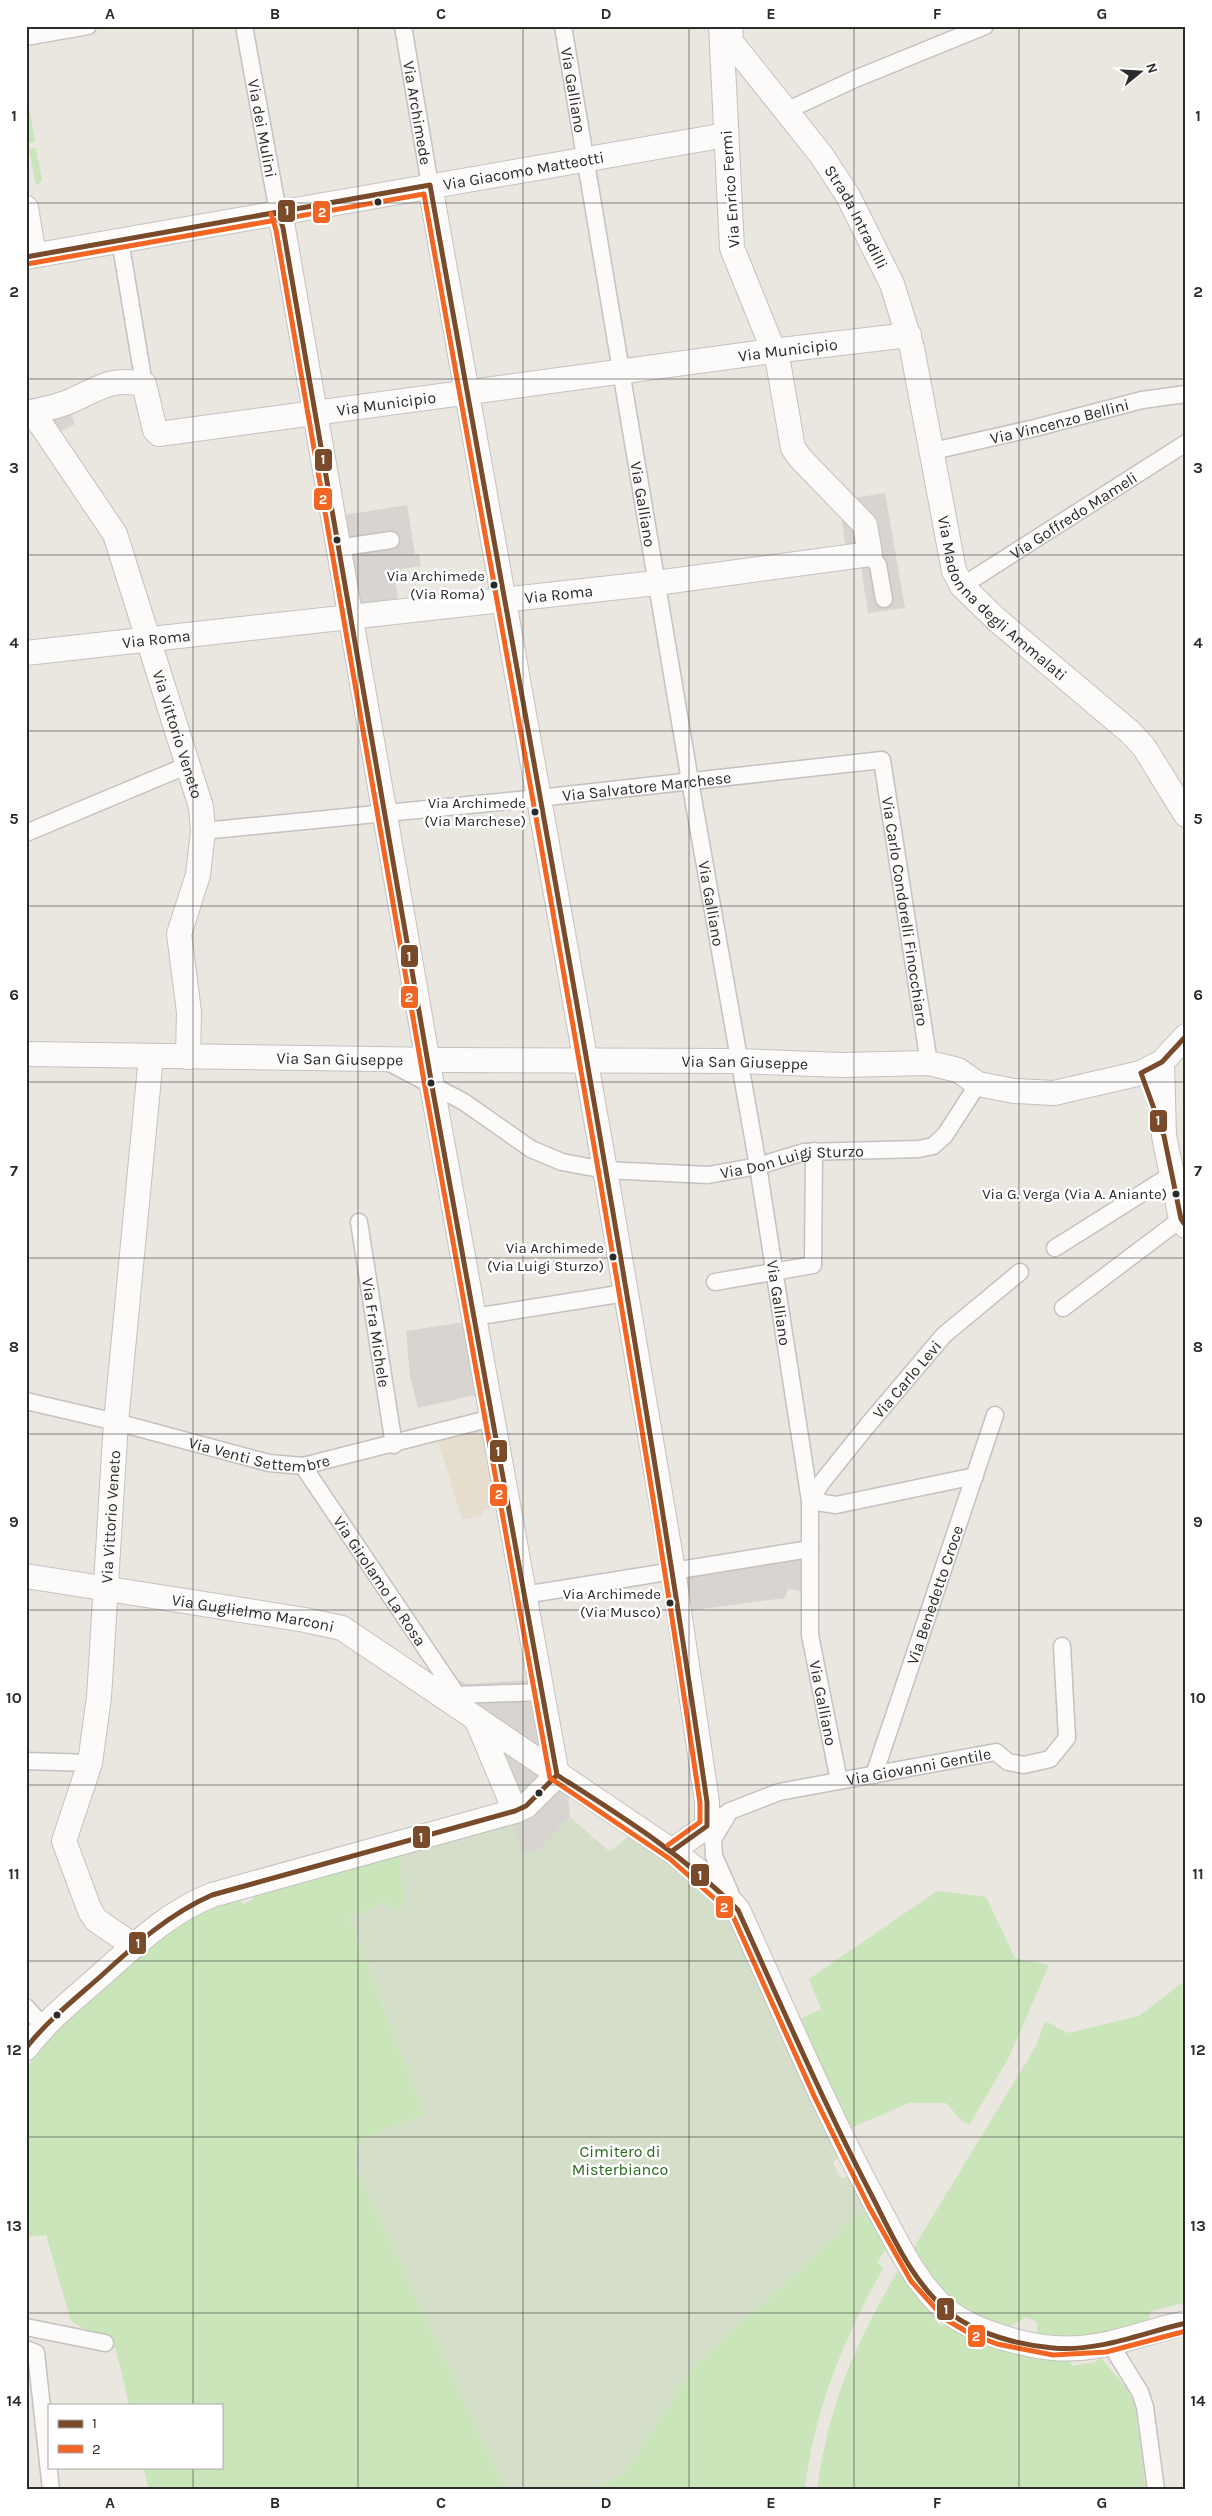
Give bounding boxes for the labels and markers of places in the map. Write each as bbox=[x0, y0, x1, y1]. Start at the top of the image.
unlabelled marker bbox=[373, 197, 383, 207]
unlabelled marker bbox=[332, 535, 342, 545]
place label: Via Archimede (Via Roma) bbox=[387, 567, 485, 603]
marker: Via Archimede (Via Roma) bbox=[489, 580, 499, 590]
place label: Via Archimede (Via Marchese) bbox=[424, 794, 526, 830]
marker: Via Archimede (Via Marchese) bbox=[530, 807, 540, 817]
unlabelled marker bbox=[426, 1078, 436, 1088]
place label: Via G. Verga (Via A. Aniante) bbox=[982, 1185, 1167, 1203]
marker: Via G. Verga (Via A. Aniante) bbox=[1171, 1189, 1181, 1199]
place label: Via Archimede (Via Luigi Sturzo) bbox=[487, 1239, 604, 1275]
marker: Via Archimede (Via Luigi Sturzo) bbox=[608, 1252, 618, 1262]
place label: Via Archimede (Via Musco) bbox=[563, 1585, 661, 1621]
marker: Via Archimede (Via Musco) bbox=[665, 1598, 675, 1608]
unlabelled marker bbox=[534, 1788, 544, 1798]
unlabelled marker bbox=[52, 2010, 62, 2020]

